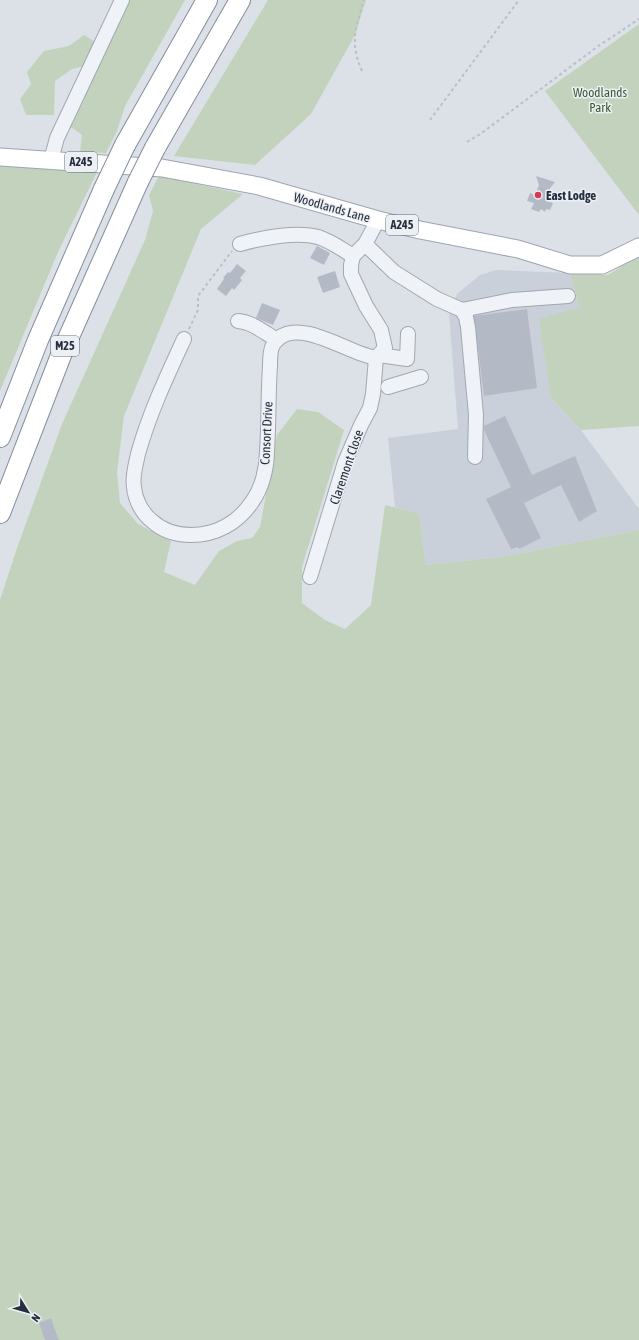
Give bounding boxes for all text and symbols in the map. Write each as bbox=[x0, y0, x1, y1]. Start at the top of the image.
park label: Woodlands Park bbox=[573, 85, 627, 115]
road number: A245 bbox=[65, 152, 97, 172]
place label: East Lodge bbox=[546, 188, 596, 203]
street label: Woodlands Lane bbox=[292, 189, 372, 226]
marker: East Lodge bbox=[533, 190, 543, 200]
road number: A245 bbox=[386, 215, 418, 235]
road number: M25 bbox=[51, 336, 79, 356]
street label: Consort Drive bbox=[257, 401, 276, 465]
street label: Claremont Close bbox=[327, 428, 366, 507]
north arrow bbox=[8, 1292, 48, 1332]
text: N bbox=[29, 1312, 43, 1324]

